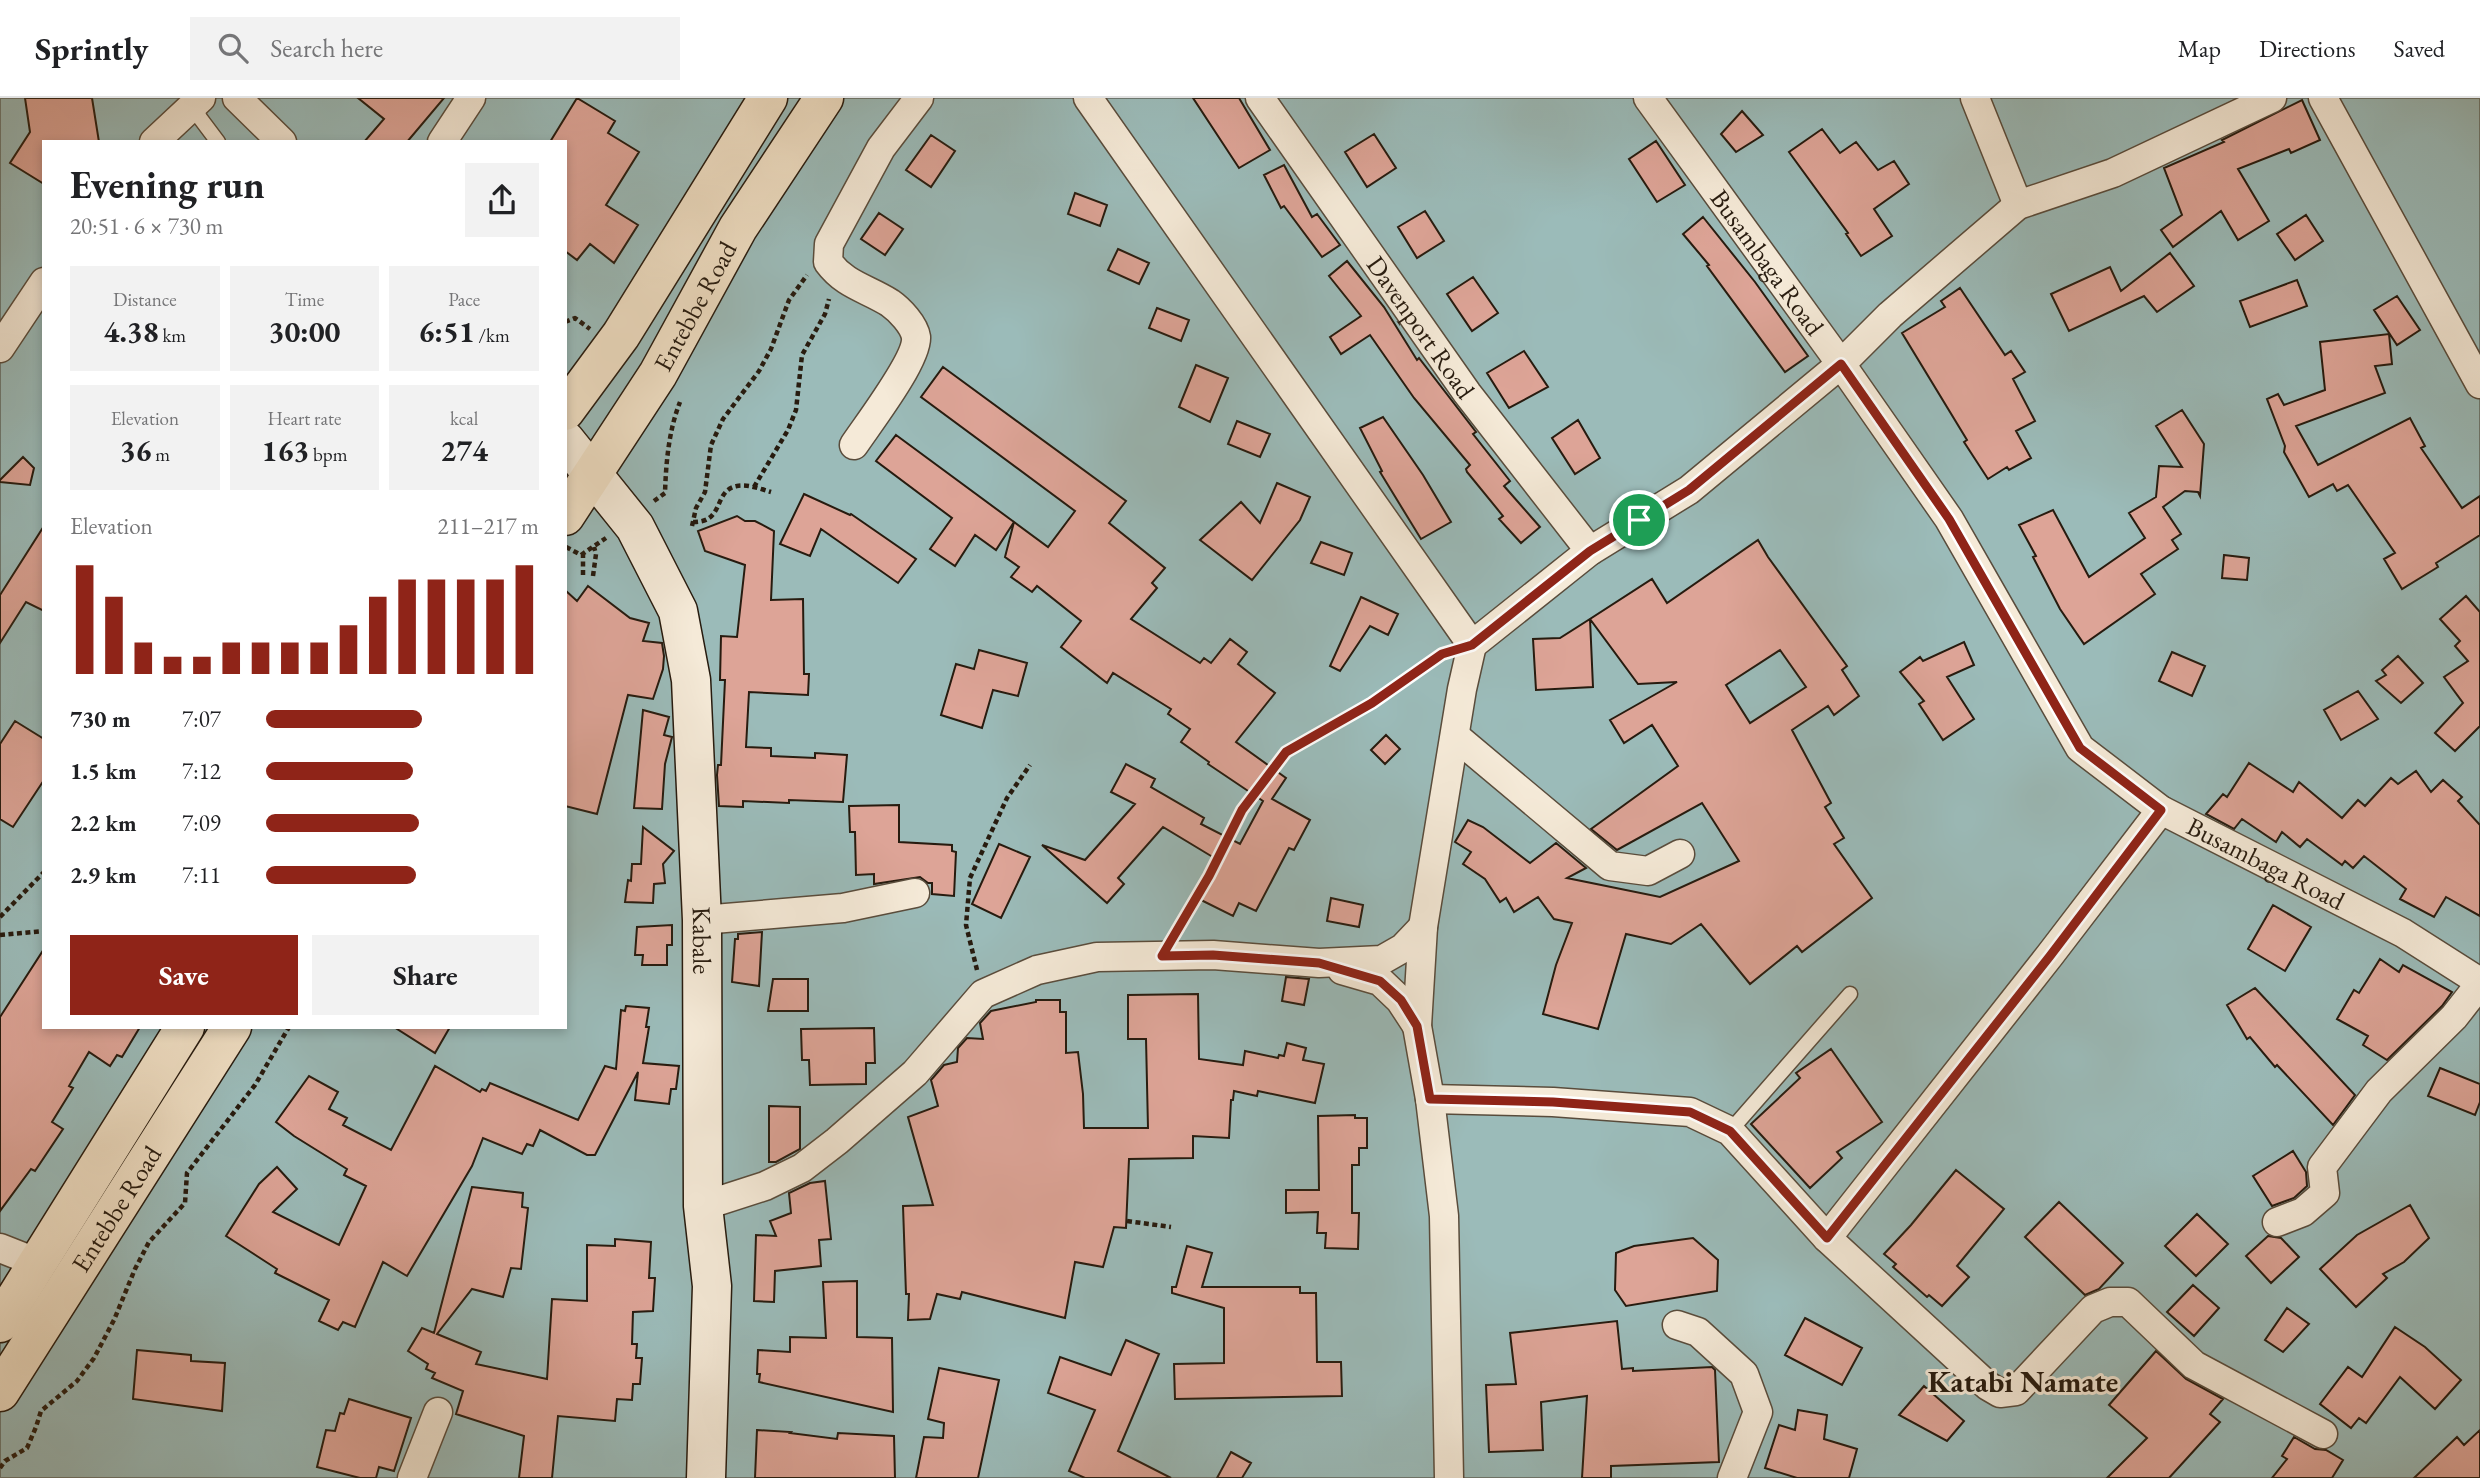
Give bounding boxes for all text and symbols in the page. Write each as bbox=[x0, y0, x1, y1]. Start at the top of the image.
search box bbox=[190, 17, 680, 80]
text: Sprintly bbox=[35, 27, 148, 70]
icon: search bbox=[214, 29, 252, 67]
text: Search here bbox=[270, 31, 383, 65]
text: Map bbox=[2178, 33, 2221, 64]
text: Directions bbox=[2259, 33, 2356, 64]
text: Saved bbox=[2394, 33, 2445, 64]
text: Evening run bbox=[70, 160, 265, 209]
button: share bbox=[465, 163, 539, 237]
street label: Busambaga Road bbox=[1703, 182, 1832, 343]
text: 20:51 · 6 × 730 m bbox=[70, 211, 223, 241]
street label: Entebbe Road bbox=[646, 235, 745, 377]
street label: Davenport Road bbox=[1359, 249, 1483, 406]
text: Distance bbox=[113, 287, 177, 312]
text: Time bbox=[285, 287, 324, 312]
text: Pace bbox=[448, 287, 480, 312]
text: 4.38 bbox=[104, 312, 159, 351]
text: 30:00 bbox=[269, 312, 340, 351]
text: 6:51 bbox=[419, 312, 475, 351]
text: km bbox=[159, 323, 186, 348]
text: /km bbox=[475, 323, 510, 348]
text: Elevation bbox=[111, 406, 179, 431]
text: Heart rate bbox=[268, 406, 341, 431]
text: kcal bbox=[450, 406, 478, 431]
text: 36 bbox=[120, 431, 151, 470]
text: 163 bbox=[262, 431, 309, 470]
text: 274 bbox=[440, 431, 488, 470]
text: m bbox=[151, 442, 170, 467]
text: bpm bbox=[309, 442, 347, 467]
pin bbox=[1609, 490, 1669, 550]
icon: arrive bbox=[1620, 501, 1658, 539]
text: Elevation bbox=[70, 511, 153, 541]
text: 211–217 m bbox=[438, 511, 539, 541]
text: 730 m bbox=[70, 704, 131, 734]
text: 7:07 bbox=[182, 704, 221, 734]
text: 1.5 km bbox=[70, 756, 137, 786]
text: 7:12 bbox=[182, 756, 221, 786]
text: 2.2 km bbox=[70, 808, 137, 838]
text: 7:09 bbox=[182, 808, 221, 838]
street label: Busambaga Road bbox=[2181, 809, 2351, 918]
text: 2.9 km bbox=[70, 860, 137, 890]
text: 7:11 bbox=[182, 860, 221, 890]
street label: Kabale bbox=[684, 906, 719, 974]
button: Save bbox=[70, 935, 298, 1015]
button: Share bbox=[312, 935, 539, 1015]
street label: Entebbe Road bbox=[64, 1139, 170, 1278]
district label: Katabi Namate bbox=[1928, 1362, 2118, 1401]

